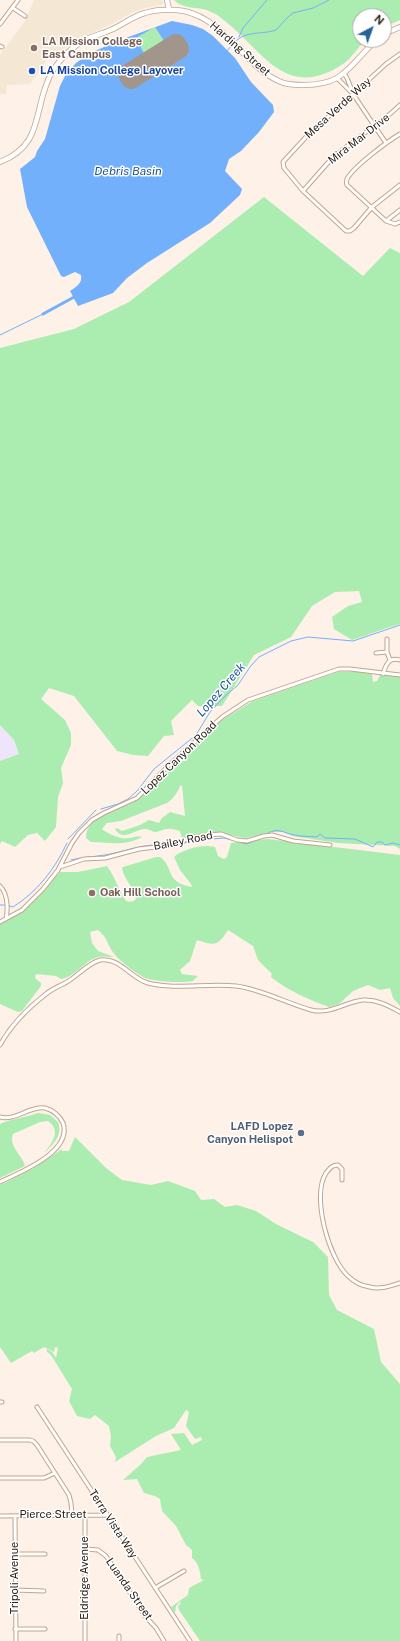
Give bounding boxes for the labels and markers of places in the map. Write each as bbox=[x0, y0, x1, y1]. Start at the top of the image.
place label: LA Mission College East Campus bbox=[42, 35, 142, 61]
marker: LA Mission College East Campus bbox=[29, 43, 39, 53]
place label: LA Mission College Layover bbox=[40, 64, 184, 78]
marker: LA Mission College Layover bbox=[27, 66, 37, 76]
place label: Oak Hill School bbox=[100, 886, 181, 900]
marker: Oak Hill School bbox=[87, 888, 97, 898]
place label: LAFD Lopez Canyon Helispot bbox=[207, 1120, 293, 1146]
marker: LAFD Lopez Canyon Helispot bbox=[296, 1128, 306, 1138]

